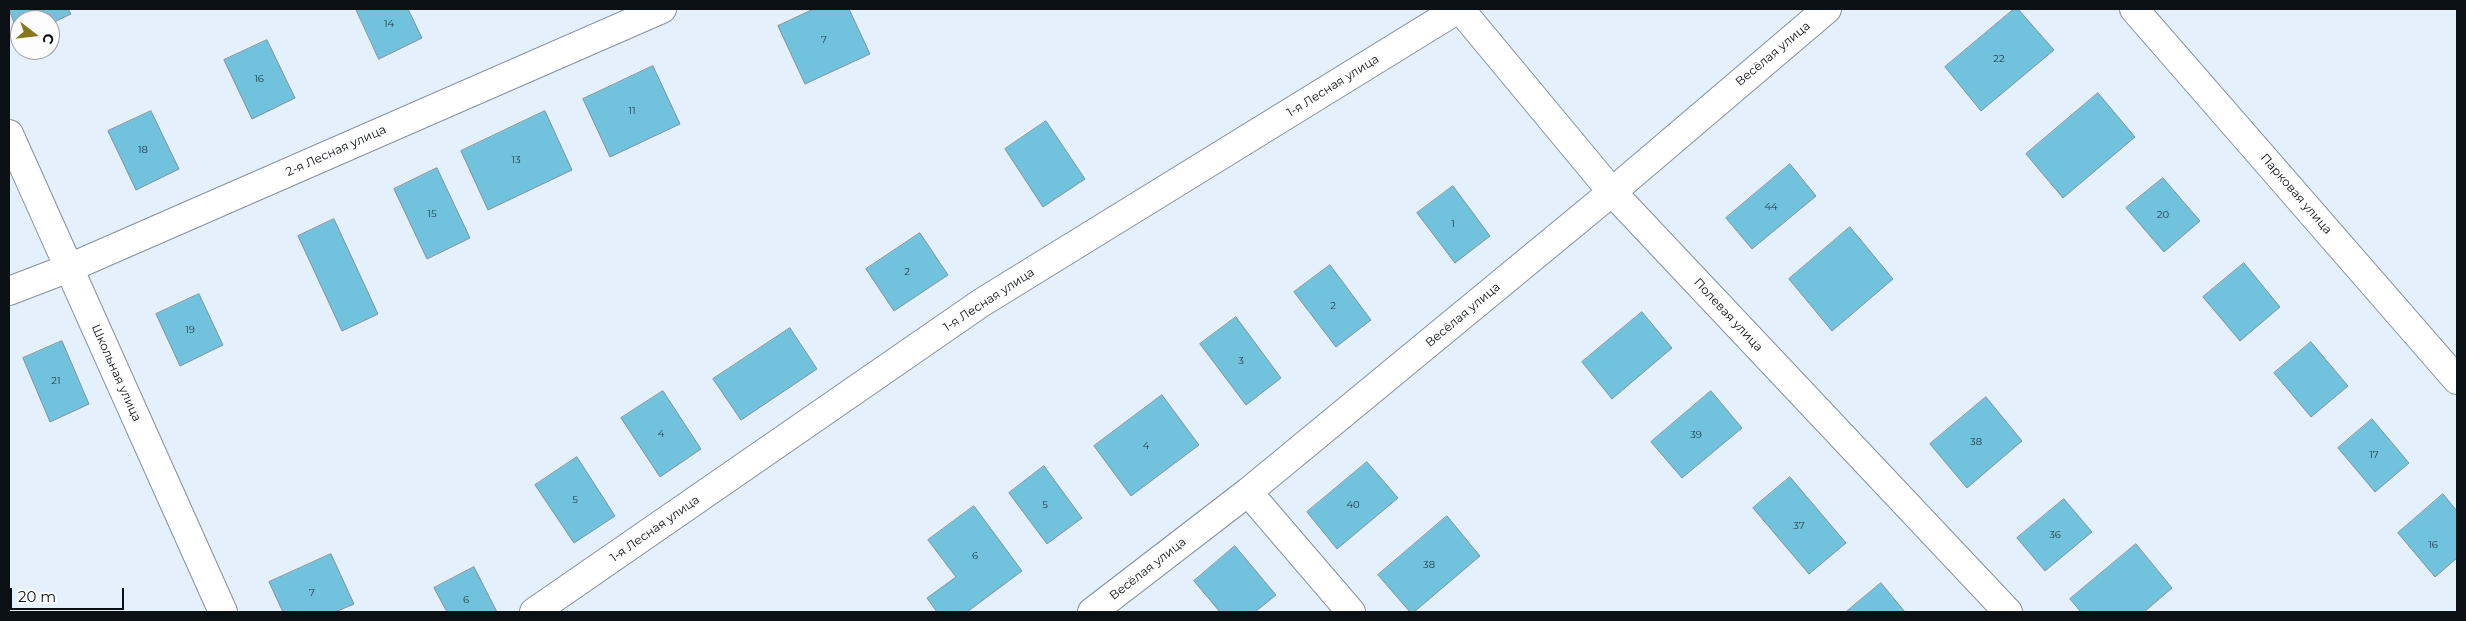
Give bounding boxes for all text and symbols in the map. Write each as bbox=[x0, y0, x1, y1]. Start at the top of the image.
north arrow bbox=[10, 10, 60, 60]
house number: 14 bbox=[384, 18, 394, 30]
street label: Весёлая улица bbox=[1733, 19, 1813, 89]
text: С bbox=[38, 31, 59, 46]
house number: 7 bbox=[821, 34, 827, 46]
street label: 1-я Лесная улица bbox=[1284, 52, 1382, 120]
house number: 22 bbox=[1993, 53, 2005, 65]
house number: 16 bbox=[254, 73, 264, 85]
house number: 11 bbox=[628, 105, 636, 117]
street label: 2-я Лесная улица bbox=[284, 122, 388, 180]
house number: 18 bbox=[138, 144, 148, 156]
street label: Парковая улица bbox=[2257, 151, 2335, 237]
house number: 13 bbox=[511, 154, 521, 166]
house number: 44 bbox=[1764, 201, 1778, 213]
house number: 15 bbox=[427, 208, 437, 220]
house number: 20 bbox=[2157, 209, 2169, 221]
house number: 1 bbox=[1451, 218, 1455, 230]
street label: 1-я Лесная улица bbox=[941, 265, 1037, 335]
house number: 2 bbox=[904, 266, 910, 278]
street label: Полевая улица bbox=[1690, 275, 1766, 355]
street label: Весёлая улица bbox=[1423, 280, 1503, 350]
house number: 2 bbox=[1330, 300, 1336, 312]
street label: Школьная улица bbox=[88, 322, 144, 424]
house number: 19 bbox=[185, 324, 195, 336]
house number: 3 bbox=[1238, 355, 1244, 367]
house number: 21 bbox=[51, 375, 61, 387]
house number: 4 bbox=[658, 428, 664, 440]
house number: 39 bbox=[1690, 429, 1702, 441]
house number: 38 bbox=[1970, 436, 1982, 448]
house number: 4 bbox=[1143, 440, 1149, 452]
house number: 17 bbox=[2369, 449, 2379, 461]
street label: 1-я Лесная улица bbox=[608, 493, 702, 565]
house number: 5 bbox=[572, 494, 578, 506]
house number: 5 bbox=[1042, 499, 1048, 511]
house number: 40 bbox=[1346, 499, 1360, 511]
house number: 37 bbox=[1793, 520, 1805, 532]
house number: 36 bbox=[2049, 529, 2061, 541]
street label: Весёлая улица bbox=[1107, 535, 1189, 603]
house number: 16 bbox=[2428, 539, 2438, 551]
house number: 6 bbox=[972, 550, 978, 562]
house number: 38 bbox=[1423, 559, 1435, 571]
scale bar bbox=[12, 578, 126, 610]
text: 20 m bbox=[18, 587, 56, 606]
house number: 7 bbox=[309, 587, 315, 599]
house number: 6 bbox=[463, 594, 469, 606]

